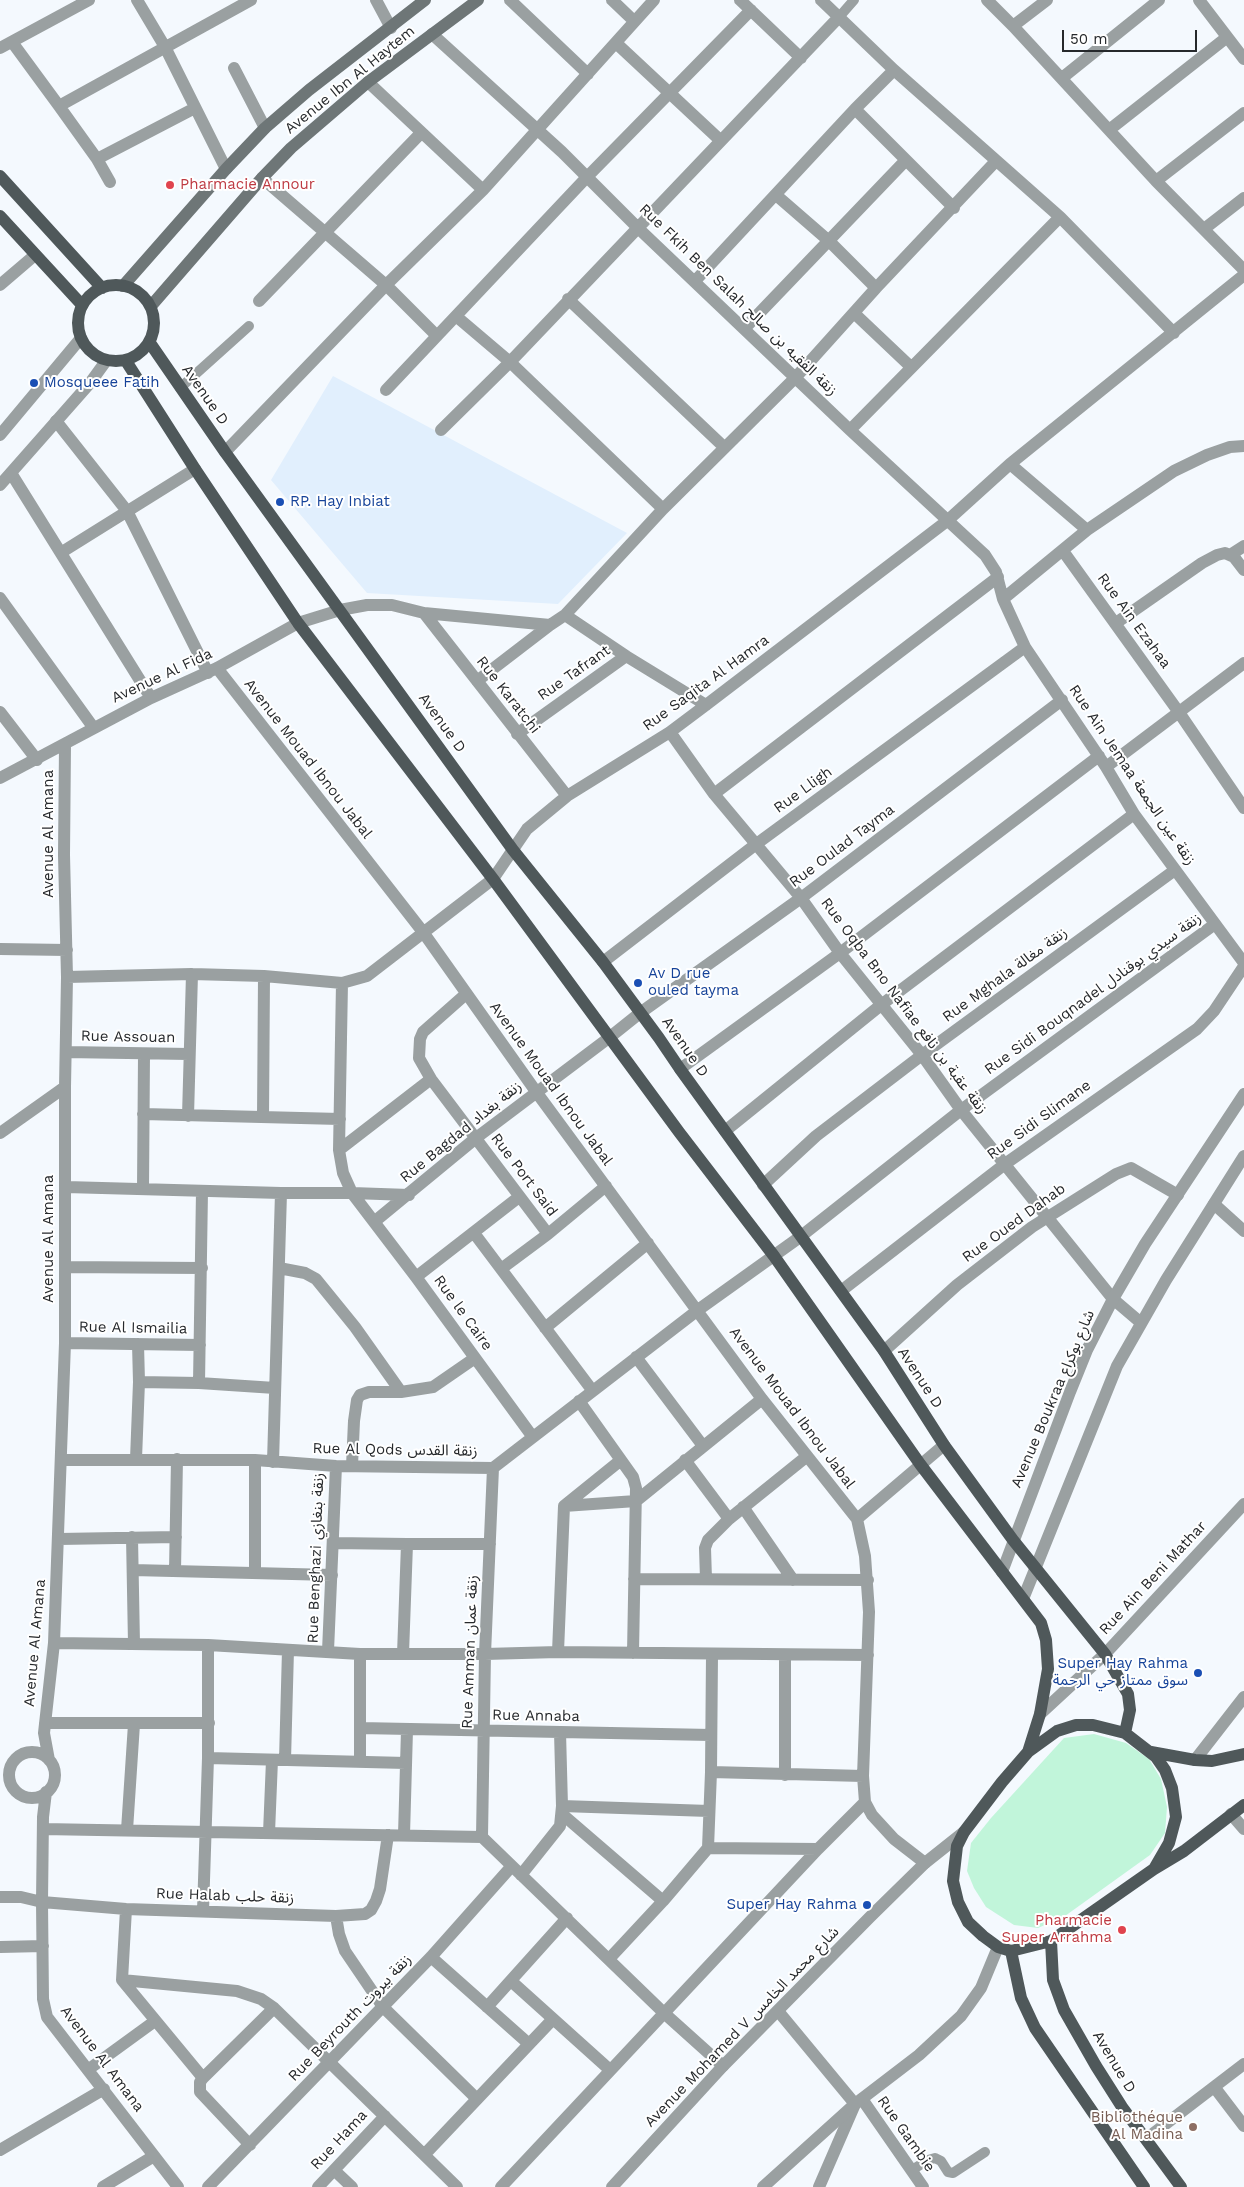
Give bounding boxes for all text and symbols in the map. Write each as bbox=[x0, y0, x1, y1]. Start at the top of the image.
scale bar bbox=[1064, 20, 1199, 52]
street label: Avenue Ibn Al Haytem bbox=[281, 22, 419, 138]
text: 50 m bbox=[1070, 30, 1107, 48]
place label: Pharmacie Annour bbox=[180, 176, 315, 194]
marker: Pharmacie Annour bbox=[164, 179, 176, 191]
street label: Rue Fkih Ben Salah زنقة الفقيه بن صالح bbox=[635, 200, 841, 400]
street label: Avenue D bbox=[178, 362, 232, 428]
place label: Mosqueee Fatih bbox=[44, 374, 159, 392]
marker: Mosqueee Fatih bbox=[28, 377, 40, 389]
place label: RP. Hay Inbiat bbox=[290, 493, 390, 511]
marker: RP. Hay Inbiat bbox=[274, 496, 286, 508]
street label: Rue Ain Ezahaa bbox=[1093, 570, 1175, 672]
street label: Rue Saqita Al Hamra bbox=[639, 631, 773, 735]
street label: Rue Tafrant bbox=[534, 641, 614, 705]
street label: Avenue Al Fida bbox=[109, 645, 215, 707]
street label: Rue Karatchi bbox=[472, 653, 544, 737]
street label: Avenue Mouad Ibnou Jabal bbox=[240, 676, 376, 842]
street label: Rue Ain Jemaa زنقة عين الجمعة bbox=[1065, 681, 1199, 869]
street label: Avenue D bbox=[414, 690, 470, 756]
street label: Rue Lligh bbox=[770, 763, 836, 817]
street label: Avenue Al Amana bbox=[40, 770, 58, 898]
street label: Rue Oulad Tayma bbox=[786, 801, 898, 891]
street label: Rue Oqba Bno Nafiae زنقة عقبة بن نافع bbox=[817, 894, 991, 1118]
street label: Rue Sidi Bouqnadel زنقة سيدي بوقنادل bbox=[981, 909, 1205, 1079]
street label: Rue Mghala زنقة مغالة bbox=[939, 924, 1071, 1026]
place label: Av D rue ouled tayma bbox=[648, 965, 739, 1000]
marker: Av D rue ouled tayma bbox=[632, 977, 644, 989]
street label: Avenue Mouad Ibnou Jabal bbox=[486, 999, 616, 1169]
street label: Avenue D bbox=[658, 1014, 712, 1080]
street label: Rue Assouan bbox=[81, 1027, 175, 1047]
street label: Rue Sidi Slimane bbox=[984, 1076, 1094, 1164]
street label: Rue Bagdad زنقة بغداد bbox=[397, 1077, 525, 1187]
street label: Rue Port Said bbox=[487, 1130, 561, 1220]
street label: Avenue Al Amana bbox=[40, 1175, 58, 1303]
street label: Rue Oued Dahab bbox=[959, 1180, 1069, 1266]
street label: Rue le Caire bbox=[430, 1272, 496, 1354]
street label: Avenue Boukraa شارع بوكراع bbox=[1007, 1308, 1099, 1490]
street label: Rue Al Ismailia bbox=[79, 1318, 187, 1338]
street label: Avenue Mouad Ibnou Jabal bbox=[725, 1324, 859, 1492]
street label: Avenue D bbox=[894, 1344, 946, 1412]
street label: Rue Al Qods زنقة القدس bbox=[312, 1440, 478, 1460]
street label: Rue Benghazi زنقة بنغازي bbox=[304, 1472, 328, 1644]
street label: Rue Ain Beni Mathar bbox=[1096, 1517, 1210, 1639]
street label: Rue Amman زنقة عمان bbox=[458, 1575, 482, 1729]
street label: Avenue Al Amana bbox=[20, 1578, 50, 1708]
place label: Super Hay Rahma سوق ممتاز حي الرحمة bbox=[1053, 1655, 1188, 1690]
marker: Super Hay Rahma سوق ممتاز حي الرحمة bbox=[1192, 1667, 1204, 1679]
street label: Rue Annaba bbox=[492, 1706, 580, 1726]
street label: Rue Halab زنقة حلب bbox=[155, 1885, 295, 1907]
place label: Super Hay Rahma bbox=[727, 1896, 857, 1914]
marker: Super Hay Rahma bbox=[861, 1899, 873, 1911]
place label: Pharmacie Super Arrahma bbox=[1001, 1912, 1112, 1947]
street label: Avenue Mohamed V شارع محمد الخامس bbox=[641, 1923, 843, 2131]
marker: Pharmacie Super Arrahma bbox=[1116, 1924, 1128, 1936]
street label: Rue Beyrouth زنقة بيروت bbox=[285, 1951, 415, 2085]
street label: Avenue Al Amana bbox=[56, 2002, 148, 2116]
street label: Avenue D bbox=[1089, 2028, 1139, 2096]
street label: Rue Gambie bbox=[873, 2093, 939, 2175]
street label: Rue Hama bbox=[307, 2106, 371, 2174]
place label: Bibliothéque Al Madina bbox=[1091, 2109, 1183, 2144]
marker: Bibliothéque Al Madina bbox=[1187, 2121, 1199, 2133]

